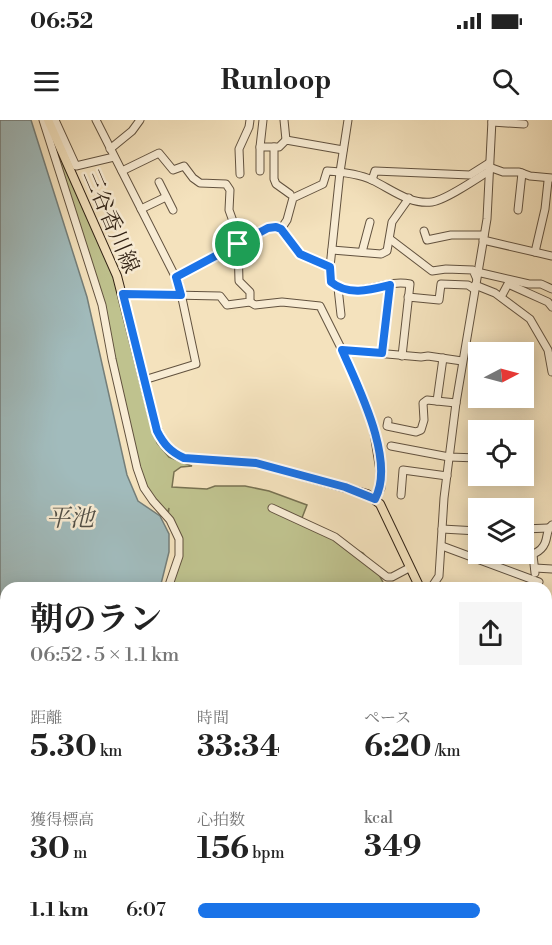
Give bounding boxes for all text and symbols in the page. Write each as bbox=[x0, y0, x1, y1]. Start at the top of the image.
text: 06:52 bbox=[30, 8, 93, 35]
text: Runloop bbox=[221, 64, 331, 98]
icon: menu bbox=[30, 65, 63, 98]
icon: search bbox=[489, 65, 522, 98]
street label: 三谷香川線 bbox=[77, 166, 145, 277]
pin bbox=[212, 218, 263, 269]
icon: arrive bbox=[221, 227, 254, 260]
north arrow bbox=[468, 342, 534, 408]
map controls bbox=[468, 342, 534, 564]
button: locate bbox=[468, 420, 534, 486]
button: layers bbox=[468, 498, 534, 564]
water label: 平池 bbox=[46, 504, 97, 534]
text: 朝のラン bbox=[30, 600, 162, 641]
button: share bbox=[459, 602, 522, 665]
text: 06:52 · 5 × 1.1 km bbox=[30, 643, 179, 668]
text: 距離 bbox=[30, 708, 62, 728]
text: 時間 bbox=[197, 708, 229, 728]
text: ペース bbox=[364, 708, 411, 728]
text: 5.30 bbox=[30, 728, 97, 766]
text: 33:34 bbox=[197, 728, 280, 766]
text: 6:20 bbox=[364, 728, 432, 766]
text: km bbox=[97, 741, 122, 761]
text: /km bbox=[432, 741, 460, 761]
text: kcal bbox=[364, 808, 393, 828]
text: 獲得標高 bbox=[30, 810, 94, 830]
text: 心拍数 bbox=[197, 810, 245, 830]
text: 349 bbox=[364, 828, 422, 866]
text: 30 bbox=[30, 830, 70, 868]
text: 156 bbox=[197, 830, 249, 868]
text: m bbox=[70, 843, 87, 863]
text: bpm bbox=[249, 843, 285, 863]
text: 1.1 km bbox=[30, 898, 89, 923]
text: 6:07 bbox=[126, 898, 166, 923]

